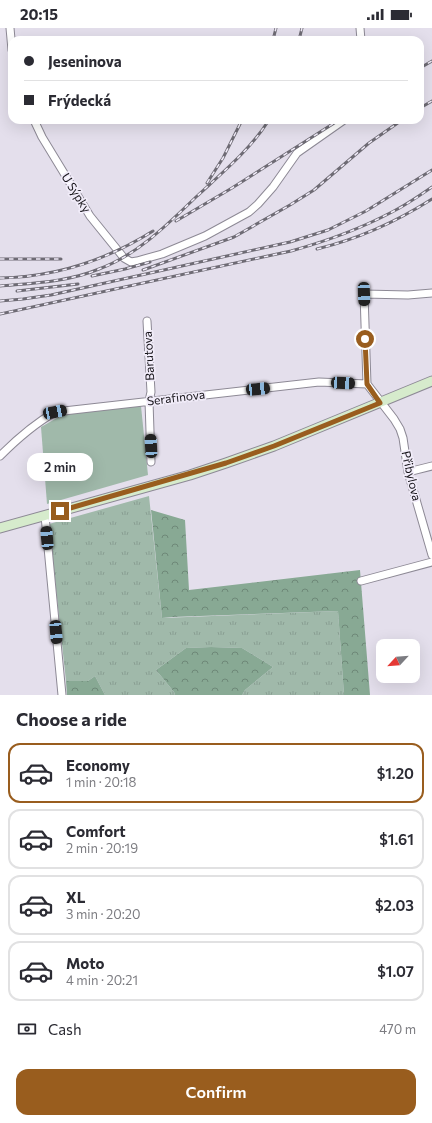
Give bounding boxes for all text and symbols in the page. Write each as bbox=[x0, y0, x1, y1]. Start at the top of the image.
text: 20:15 bbox=[20, 5, 58, 23]
text: Jeseninova bbox=[48, 52, 122, 70]
text: Frýdecká bbox=[48, 91, 111, 109]
street label: U Sýpky bbox=[59, 170, 94, 215]
car bbox=[358, 282, 370, 306]
route start bbox=[356, 330, 374, 348]
street label: Barutova bbox=[140, 331, 156, 381]
car bbox=[331, 376, 355, 390]
car bbox=[245, 382, 271, 396]
street label: Serafinova bbox=[146, 387, 206, 408]
car bbox=[42, 404, 68, 420]
car bbox=[144, 434, 158, 458]
street label: Přibylova bbox=[399, 449, 425, 502]
callout: 2 min bbox=[27, 453, 93, 481]
text: 2 min bbox=[44, 459, 76, 475]
route end bbox=[51, 502, 69, 520]
car bbox=[40, 526, 54, 550]
car bbox=[49, 620, 63, 644]
north arrow bbox=[376, 639, 420, 683]
map controls bbox=[376, 639, 420, 683]
text: Choose a ride bbox=[16, 708, 127, 730]
icon: car bbox=[18, 755, 54, 791]
text: Economy bbox=[66, 756, 130, 774]
text: $1.20 bbox=[377, 764, 414, 782]
text: 1 min · 20:18 bbox=[66, 774, 136, 790]
icon: car bbox=[18, 821, 54, 857]
text: Comfort bbox=[66, 822, 126, 840]
text: $1.61 bbox=[379, 830, 414, 848]
text: 2 min · 20:19 bbox=[66, 840, 138, 856]
icon: car bbox=[18, 887, 54, 923]
text: XL bbox=[66, 888, 85, 906]
text: $2.03 bbox=[375, 896, 414, 914]
text: 3 min · 20:20 bbox=[66, 906, 140, 922]
icon: car bbox=[18, 953, 54, 989]
text: Moto bbox=[66, 954, 105, 972]
text: $1.07 bbox=[377, 962, 414, 980]
text: 4 min · 20:21 bbox=[66, 972, 138, 988]
icon: cash bbox=[16, 1018, 38, 1040]
text: Cash bbox=[48, 1020, 82, 1038]
text: 470 m bbox=[379, 1021, 416, 1037]
button: Confirm bbox=[16, 1069, 416, 1115]

